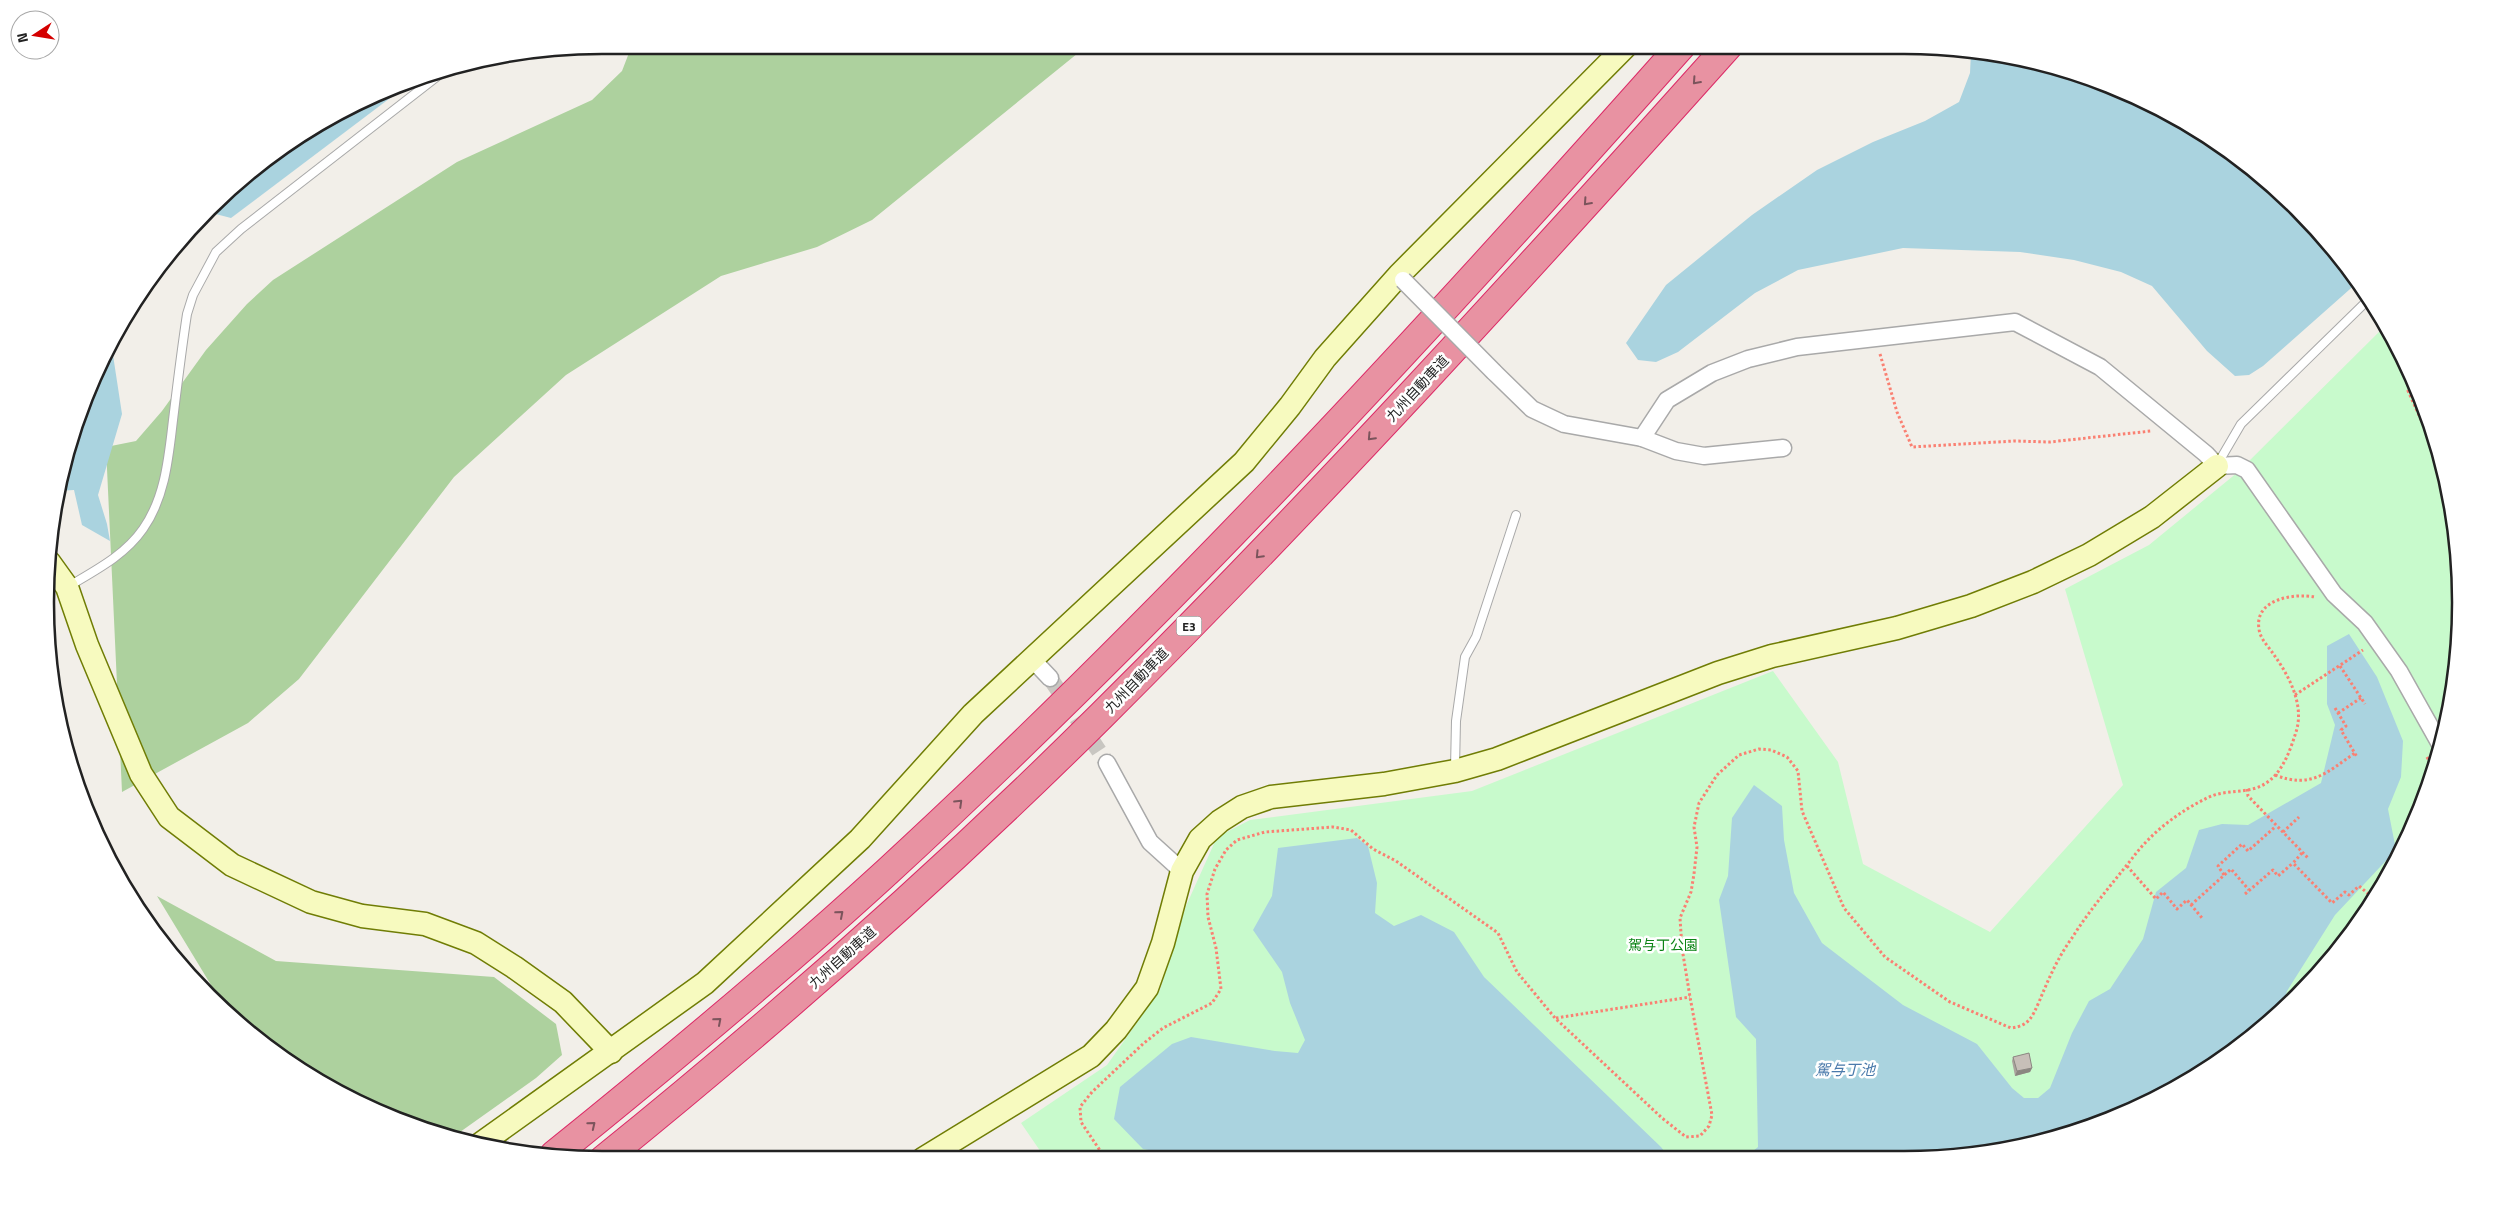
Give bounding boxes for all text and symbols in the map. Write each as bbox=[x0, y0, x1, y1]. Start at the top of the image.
north arrow bbox=[10, 10, 60, 60]
text: N bbox=[11, 31, 33, 45]
one-way arrow bbox=[1693, 76, 1702, 85]
one-way arrow bbox=[1584, 196, 1593, 205]
street label: 九州自動車道 bbox=[1381, 350, 1453, 426]
one-way arrow bbox=[1368, 432, 1377, 441]
one-way arrow bbox=[1256, 550, 1265, 559]
road number: E3 bbox=[1176, 616, 1202, 636]
street label: 九州自動車道 bbox=[1099, 642, 1173, 718]
one-way arrow bbox=[953, 800, 962, 809]
one-way arrow bbox=[834, 911, 843, 920]
street label: 九州自動車道 bbox=[804, 921, 880, 993]
park label: 駕与丁公園 bbox=[1628, 934, 1698, 955]
one-way arrow bbox=[712, 1018, 721, 1027]
water label: 駕与丁池 bbox=[1815, 1058, 1877, 1081]
one-way arrow bbox=[586, 1122, 595, 1130]

